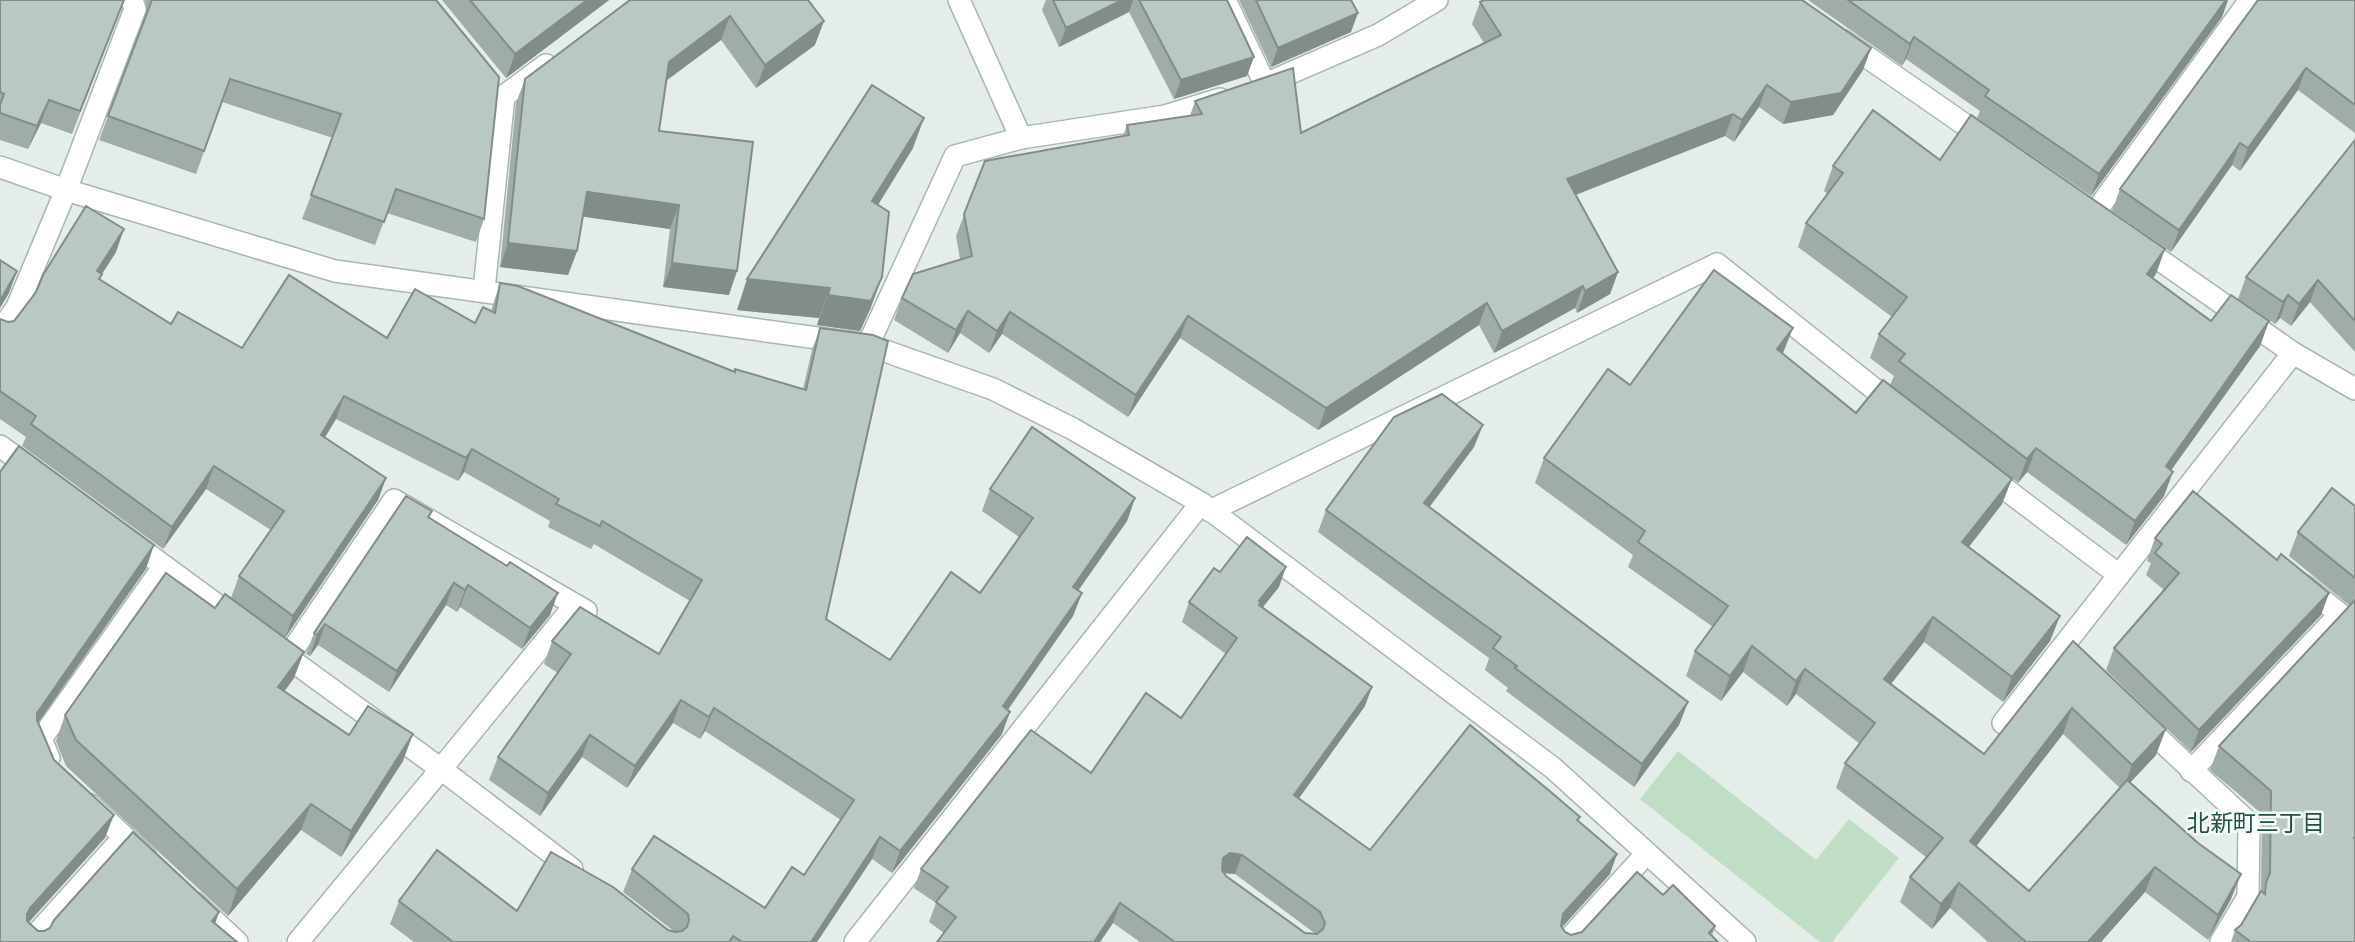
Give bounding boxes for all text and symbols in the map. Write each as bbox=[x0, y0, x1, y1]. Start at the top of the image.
district label: 北新町三丁目 bbox=[2187, 808, 2325, 836]

